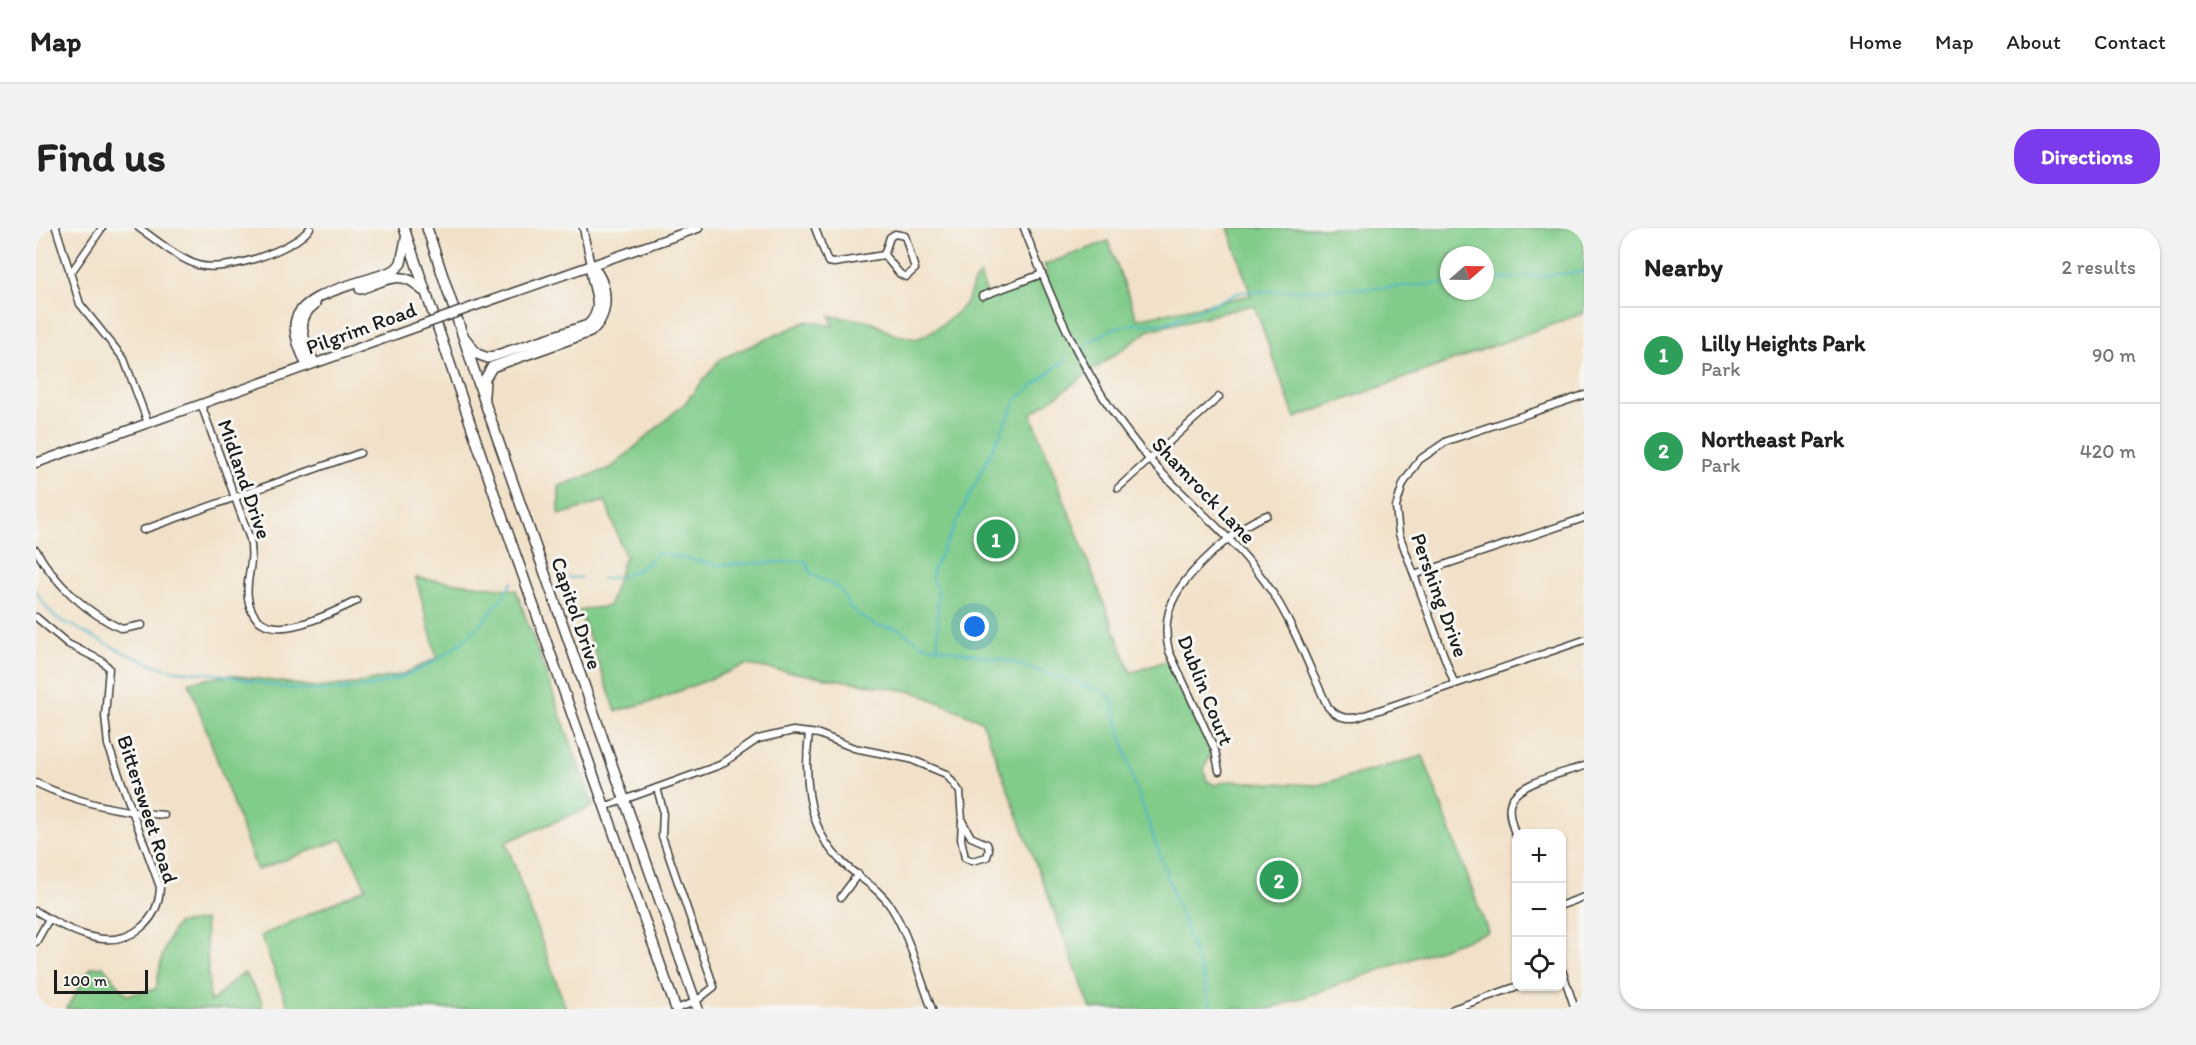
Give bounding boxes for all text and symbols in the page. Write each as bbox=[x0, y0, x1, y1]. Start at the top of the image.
text: Map bbox=[30, 24, 81, 58]
text: Home bbox=[1849, 29, 1902, 54]
text: Map bbox=[1935, 29, 1974, 54]
text: About bbox=[2007, 29, 2061, 54]
text: Contact bbox=[2094, 29, 2166, 54]
button: Directions bbox=[2014, 129, 2160, 184]
text: Find us bbox=[36, 131, 166, 182]
north arrow bbox=[1440, 246, 1494, 300]
text: Nearby bbox=[1644, 251, 1723, 283]
text: 2 results bbox=[2062, 255, 2136, 279]
street label: Pilgrim Road bbox=[302, 296, 420, 360]
text: Lilly Heights Park bbox=[1701, 330, 1865, 357]
text: 1 bbox=[1659, 343, 1668, 367]
text: 90 m bbox=[2092, 343, 2136, 367]
text: Park bbox=[1701, 357, 1740, 381]
street label: Midland Drive bbox=[213, 416, 277, 542]
text: Northeast Park bbox=[1701, 426, 1844, 453]
street label: Shamrock Lane bbox=[1147, 431, 1261, 549]
text: 2 bbox=[1658, 439, 1669, 463]
text: 420 m bbox=[2080, 439, 2136, 463]
text: Park bbox=[1701, 453, 1740, 477]
pin: 1 bbox=[976, 516, 1016, 562]
street label: Pershing Drive bbox=[1406, 530, 1474, 660]
street label: Capitol Drive bbox=[546, 553, 608, 673]
your location bbox=[960, 612, 989, 641]
street label: Dublin Court bbox=[1173, 631, 1239, 749]
street label: Bittersweet Road bbox=[112, 732, 184, 886]
map controls bbox=[1512, 829, 1566, 991]
button: + bbox=[1512, 829, 1566, 883]
pin: 2 bbox=[1260, 858, 1298, 902]
button: − bbox=[1512, 883, 1566, 937]
button: locate bbox=[1512, 937, 1566, 991]
scale bar bbox=[54, 967, 148, 994]
text: 100 m bbox=[63, 971, 107, 990]

